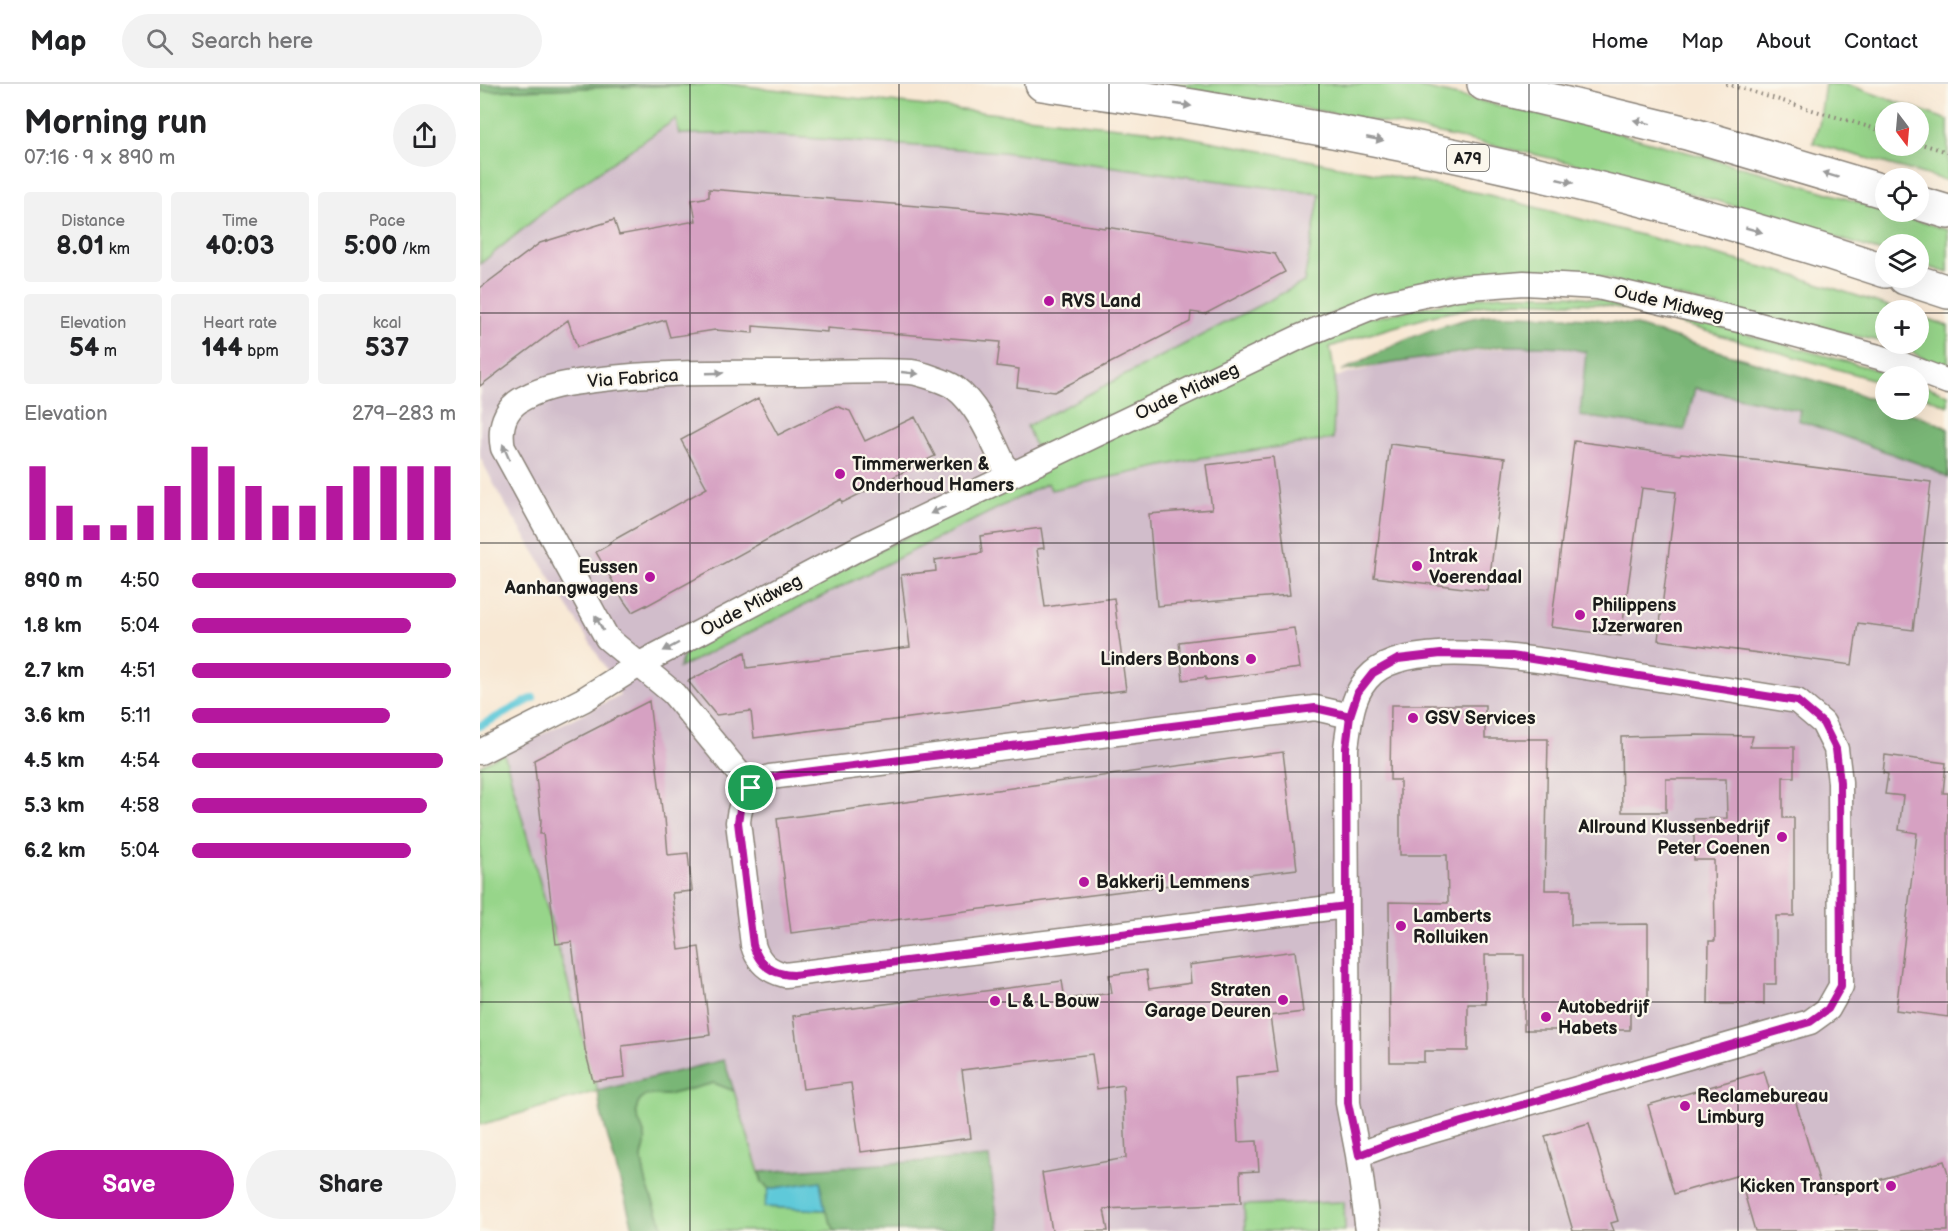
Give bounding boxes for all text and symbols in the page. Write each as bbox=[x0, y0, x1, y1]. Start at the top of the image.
search box bbox=[122, 14, 542, 68]
text: Map bbox=[30, 25, 86, 58]
icon: search bbox=[143, 25, 176, 58]
text: Search here bbox=[191, 28, 313, 55]
text: Home bbox=[1591, 29, 1648, 54]
text: Map bbox=[1681, 29, 1723, 54]
text: About bbox=[1756, 29, 1811, 54]
text: Contact bbox=[1844, 29, 1918, 54]
one-way arrow bbox=[1174, 100, 1193, 109]
north arrow bbox=[1875, 102, 1929, 156]
map controls bbox=[1875, 102, 1929, 420]
text: Morning run bbox=[24, 103, 207, 143]
button: share bbox=[393, 104, 456, 167]
one-way arrow bbox=[1633, 116, 1651, 126]
one-way arrow bbox=[1366, 135, 1385, 144]
road number: A79 bbox=[1447, 145, 1489, 171]
text: 07:16 · 9 × 890 m bbox=[24, 146, 175, 170]
button: locate bbox=[1875, 168, 1929, 222]
one-way arrow bbox=[1821, 170, 1839, 179]
one-way arrow bbox=[1556, 177, 1574, 187]
text: Distance bbox=[61, 212, 125, 231]
text: Time bbox=[222, 212, 258, 231]
text: Pace bbox=[369, 212, 405, 231]
one-way arrow bbox=[1745, 226, 1763, 235]
text: 8.01 bbox=[56, 231, 105, 262]
text: 40:03 bbox=[205, 231, 275, 262]
text: 5:00 bbox=[344, 231, 398, 262]
button: layers bbox=[1875, 234, 1929, 288]
text: km bbox=[105, 240, 130, 259]
text: /km bbox=[398, 240, 430, 259]
street label: Oude Midweg bbox=[1612, 281, 1726, 326]
place label: RVS Land bbox=[1061, 291, 1141, 312]
marker: RVS Land bbox=[1042, 294, 1056, 308]
button: + bbox=[1875, 300, 1929, 354]
text: Elevation bbox=[60, 314, 126, 333]
text: Heart rate bbox=[203, 314, 277, 333]
text: kcal bbox=[373, 314, 401, 333]
text: 54 bbox=[69, 333, 99, 364]
text: 144 bbox=[201, 333, 243, 364]
text: 537 bbox=[365, 333, 409, 364]
text: m bbox=[99, 342, 117, 361]
text: bpm bbox=[243, 342, 279, 361]
street label: Oude Midweg bbox=[1132, 358, 1242, 425]
street label: Via Fabrica bbox=[587, 365, 679, 392]
button: − bbox=[1875, 366, 1929, 420]
one-way arrow bbox=[705, 368, 724, 378]
one-way arrow bbox=[900, 368, 919, 378]
text: Elevation bbox=[24, 402, 107, 426]
text: 279–283 m bbox=[352, 402, 456, 426]
one-way arrow bbox=[501, 443, 510, 461]
place label: Timmerwerken & Onderhoud Hamers bbox=[852, 454, 1014, 496]
marker: Timmerwerken & Onderhoud Hamers bbox=[833, 467, 847, 481]
one-way arrow bbox=[929, 505, 946, 514]
place label: Intrak Voerendaal bbox=[1429, 546, 1522, 588]
place label: Eussen Aanhangwagens bbox=[504, 557, 638, 599]
marker: Intrak Voerendaal bbox=[1410, 559, 1424, 573]
text: 890 m bbox=[24, 569, 83, 593]
text: 4:50 bbox=[120, 569, 159, 593]
marker: Eussen Aanhangwagens bbox=[643, 570, 657, 584]
street label: Oude Midweg bbox=[697, 570, 806, 641]
place label: Philippens IJzerwaren bbox=[1592, 595, 1683, 637]
marker: Philippens IJzerwaren bbox=[1573, 608, 1587, 622]
text: 1.8 km bbox=[24, 614, 82, 638]
text: 5:04 bbox=[120, 614, 159, 638]
one-way arrow bbox=[594, 614, 604, 631]
one-way arrow bbox=[663, 643, 680, 652]
place label: Linders Bonbons bbox=[1100, 649, 1239, 670]
marker: Linders Bonbons bbox=[1244, 652, 1258, 666]
text: 2.7 km bbox=[24, 659, 84, 683]
text: 4:51 bbox=[120, 659, 155, 683]
text: 3.6 km bbox=[24, 704, 85, 728]
text: 5:11 bbox=[120, 704, 151, 728]
place label: GSV Services bbox=[1425, 708, 1536, 729]
marker: GSV Services bbox=[1406, 711, 1420, 725]
text: 4.5 km bbox=[24, 749, 85, 773]
text: 4:54 bbox=[120, 749, 160, 773]
pin bbox=[725, 762, 776, 813]
icon: arrive bbox=[734, 771, 767, 804]
text: 5.3 km bbox=[24, 794, 85, 818]
text: 4:58 bbox=[120, 794, 159, 818]
place label: Allround Klussenbedrijf Peter Coenen bbox=[1577, 817, 1770, 859]
marker: Allround Klussenbedrijf Peter Coenen bbox=[1775, 830, 1789, 844]
text: 6.2 km bbox=[24, 839, 85, 863]
text: 5:04 bbox=[120, 839, 159, 863]
place label: Bakkerij Lemmens bbox=[1096, 872, 1250, 893]
marker: Bakkerij Lemmens bbox=[1077, 875, 1091, 889]
place label: Lamberts Rolluiken bbox=[1413, 906, 1492, 948]
marker: Lamberts Rolluiken bbox=[1394, 919, 1408, 933]
place label: Straten Garage Deuren bbox=[1145, 980, 1271, 1022]
place label: L & L Bouw bbox=[1007, 991, 1099, 1012]
marker: Straten Garage Deuren bbox=[1276, 993, 1290, 1007]
marker: L & L Bouw bbox=[988, 994, 1002, 1008]
place label: Autobedrijf Habets bbox=[1557, 997, 1650, 1039]
marker: Autobedrijf Habets bbox=[1539, 1010, 1553, 1024]
place label: Reclamebureau Limburg bbox=[1697, 1086, 1828, 1128]
marker: Reclamebureau Limburg bbox=[1678, 1099, 1692, 1113]
button: Save bbox=[24, 1150, 234, 1219]
button: Share bbox=[246, 1150, 456, 1219]
place label: Kicken Transport bbox=[1739, 1176, 1879, 1197]
marker: Kicken Transport bbox=[1884, 1179, 1898, 1193]

